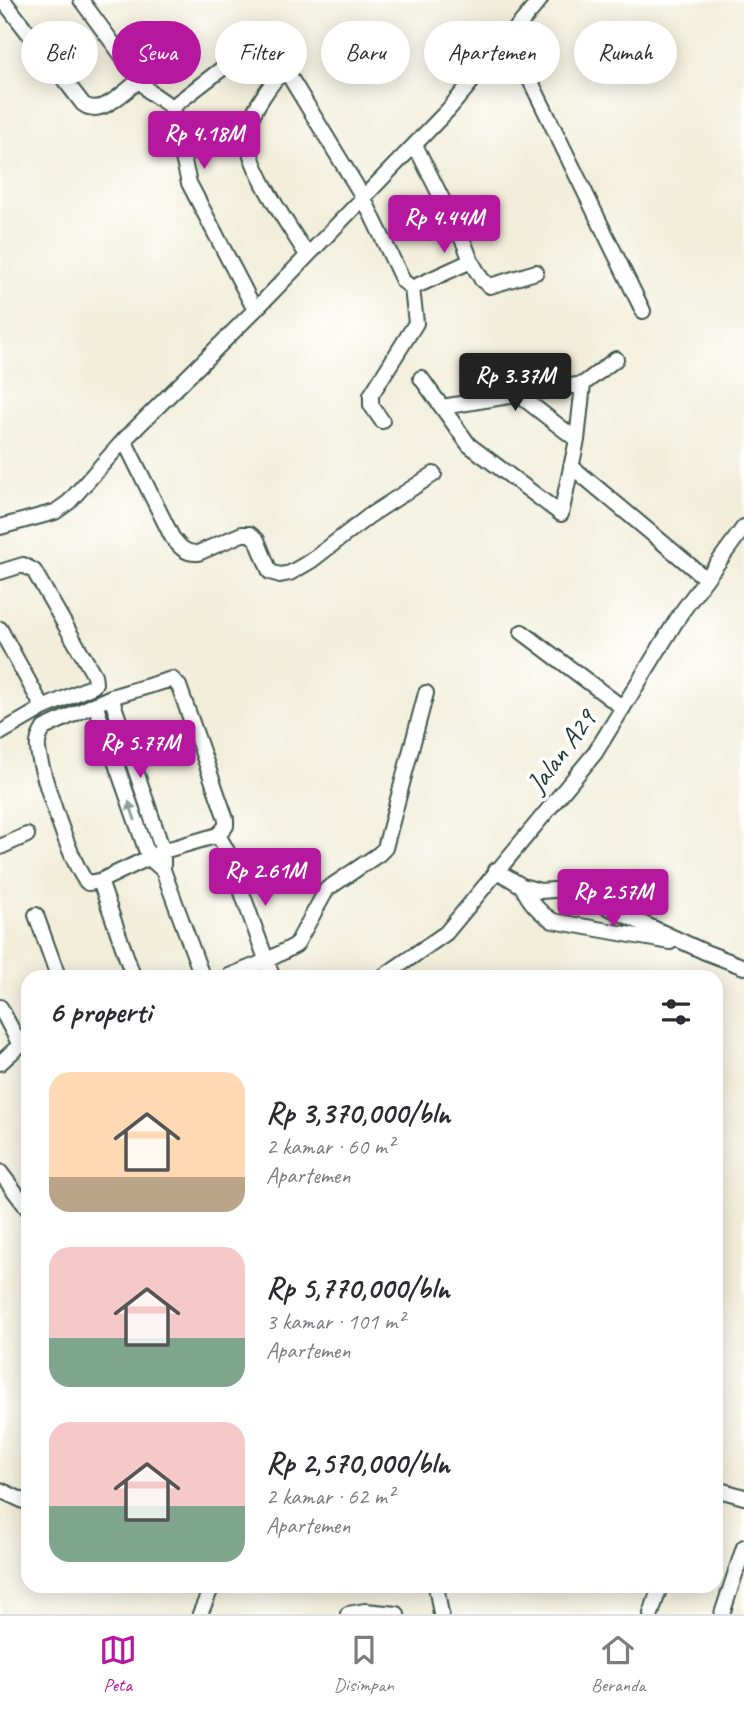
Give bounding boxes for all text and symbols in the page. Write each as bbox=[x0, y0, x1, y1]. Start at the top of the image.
chip: Beli bbox=[21, 21, 98, 84]
chip: Sewa bbox=[112, 21, 201, 84]
chip: Filter bbox=[215, 21, 307, 84]
chip: Baru bbox=[321, 21, 410, 84]
chip: Apartemen bbox=[424, 21, 560, 84]
chip: Rumah bbox=[574, 21, 677, 84]
pin: Rp 4.18M bbox=[132, 111, 276, 171]
text: Rp 4.18M bbox=[164, 119, 244, 148]
pin: Rp 4.44M bbox=[372, 196, 516, 255]
text: Rp 4.44M bbox=[404, 203, 484, 232]
pin: Rp 3.37M bbox=[443, 354, 587, 413]
text: Rp 3.37M bbox=[475, 361, 555, 390]
street label: Jalan A29 bbox=[517, 701, 605, 801]
pin: Rp 5.77M bbox=[68, 720, 212, 780]
text: Rp 5.77M bbox=[100, 728, 180, 757]
one-way arrow bbox=[126, 801, 137, 822]
pin: Rp 2.61M bbox=[193, 848, 337, 908]
text: Rp 2.61M bbox=[225, 856, 305, 885]
pin: Rp 2.57M bbox=[541, 870, 685, 929]
text: Rp 2.57M bbox=[573, 877, 653, 906]
text: 6 properti bbox=[49, 993, 151, 1031]
icon: filters bbox=[657, 993, 695, 1031]
text: Rp 3,370,000/bln bbox=[266, 1094, 450, 1132]
icon: home bbox=[105, 1100, 189, 1184]
text: 2 kamar · 60 m² bbox=[266, 1132, 394, 1161]
text: Apartemen bbox=[266, 1161, 350, 1190]
text: Rp 5,770,000/bln bbox=[266, 1269, 450, 1307]
icon: home bbox=[105, 1275, 189, 1359]
text: 3 kamar · 101 m² bbox=[266, 1307, 404, 1336]
text: Apartemen bbox=[266, 1336, 350, 1365]
text: Rp 2,570,000/bln bbox=[266, 1444, 450, 1482]
icon: home bbox=[105, 1450, 189, 1534]
text: 2 kamar · 62 m² bbox=[266, 1482, 394, 1511]
text: Apartemen bbox=[266, 1511, 350, 1540]
tab: Peta bbox=[99, 1631, 137, 1697]
tab: Disimpan bbox=[334, 1631, 394, 1697]
tab: Beranda bbox=[591, 1631, 645, 1697]

